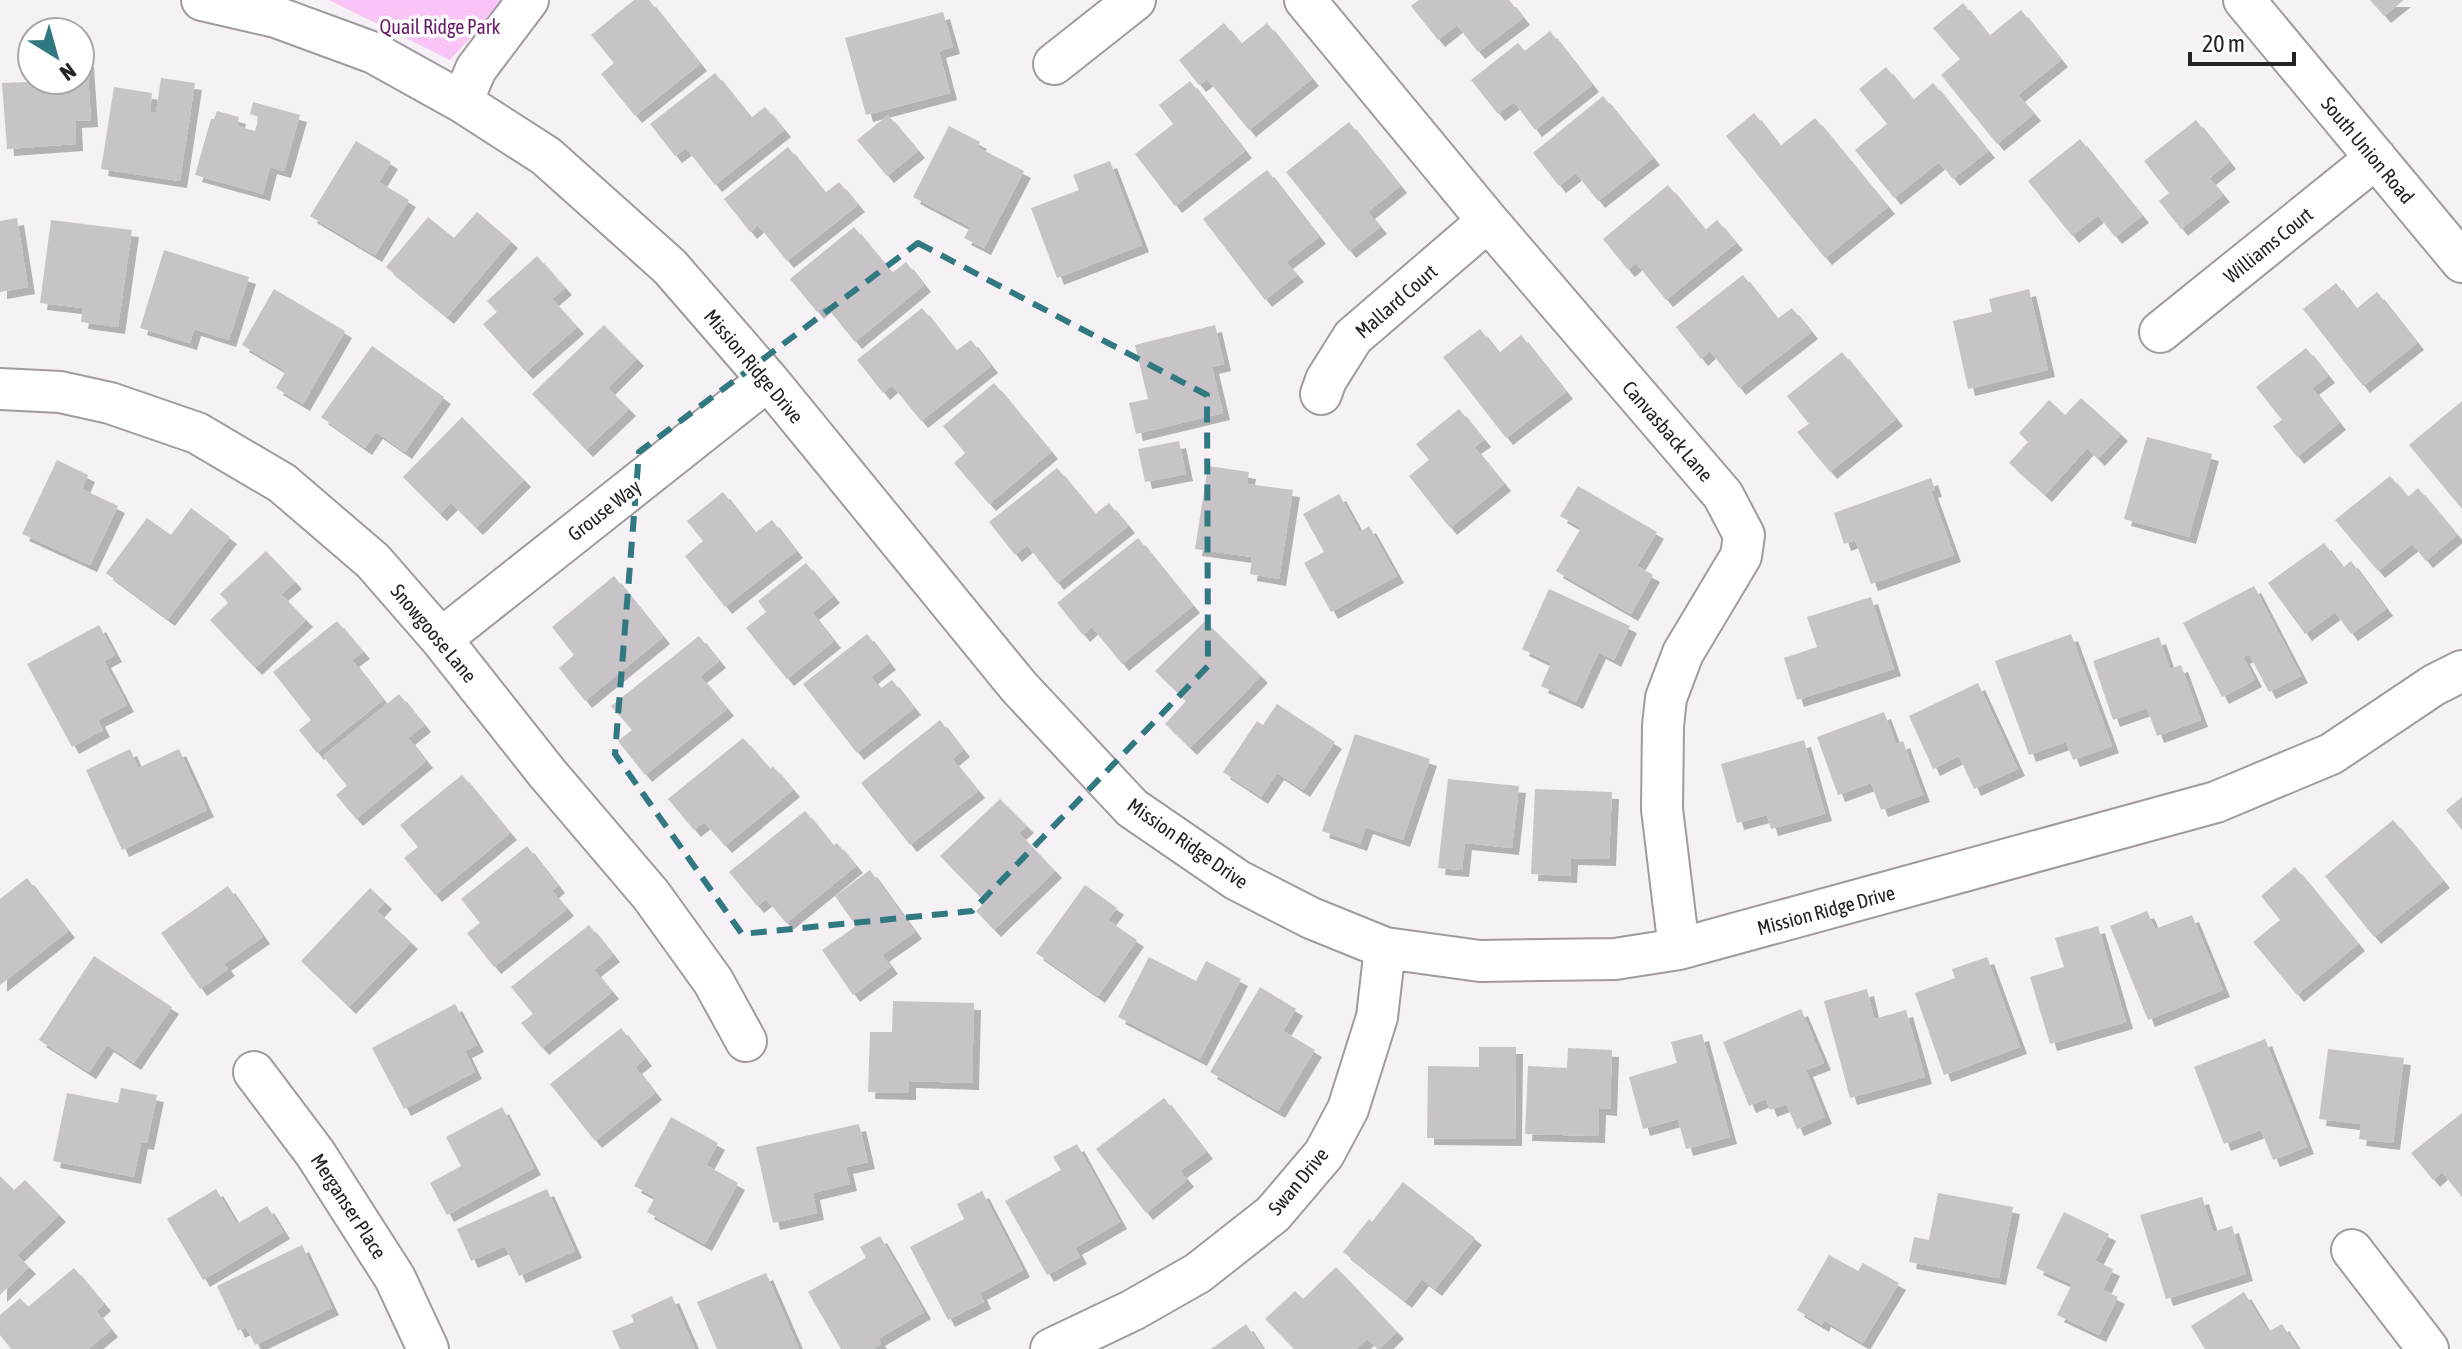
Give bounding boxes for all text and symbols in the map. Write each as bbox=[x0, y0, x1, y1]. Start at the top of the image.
park label: Quail Ridge Park bbox=[380, 15, 501, 38]
north arrow bbox=[16, 16, 96, 96]
scale bar bbox=[2190, 16, 2294, 66]
text: 20 m bbox=[2202, 30, 2245, 57]
text: N bbox=[55, 58, 81, 86]
street label: South Union Road bbox=[2317, 92, 2419, 208]
street label: Williams Court bbox=[2219, 202, 2317, 288]
street label: Mallard Court bbox=[1351, 259, 1442, 343]
street label: Mission Ridge Drive bbox=[700, 304, 808, 428]
street label: Canvasback Lane bbox=[1618, 376, 1718, 486]
street label: Grouse Way bbox=[563, 474, 645, 546]
street label: Snowgoose Lane bbox=[386, 579, 482, 687]
street label: Mission Ridge Drive bbox=[1123, 793, 1253, 893]
street label: Mission Ridge Drive bbox=[1755, 881, 1897, 939]
street label: Swan Drive bbox=[1263, 1143, 1333, 1219]
street label: Merganser Place bbox=[307, 1149, 391, 1263]

